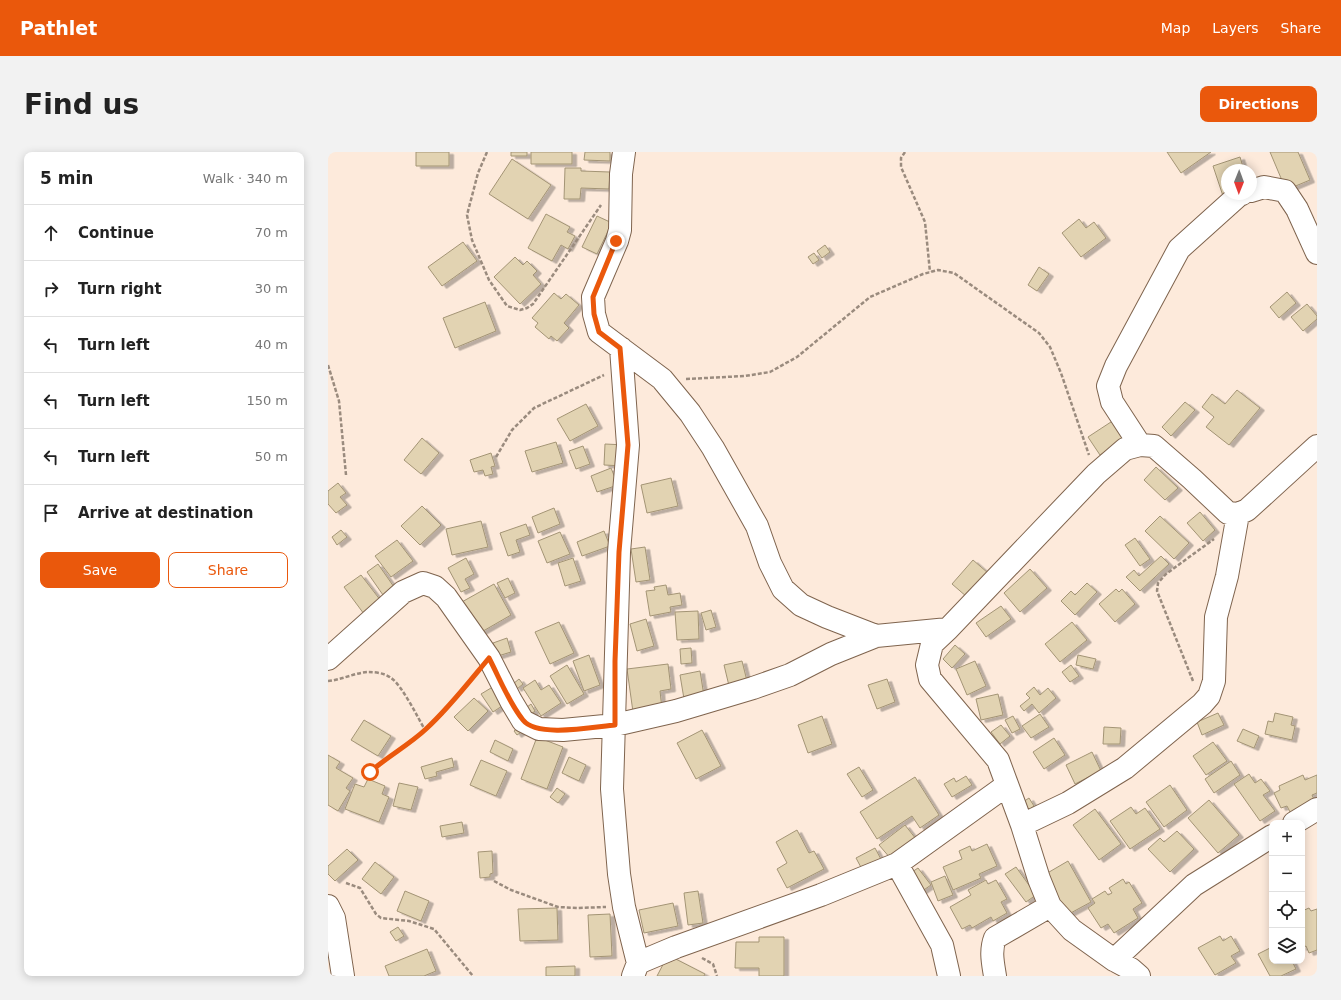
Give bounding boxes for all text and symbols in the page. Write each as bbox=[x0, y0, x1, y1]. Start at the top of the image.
text: Pathlet bbox=[20, 17, 97, 39]
text: Map bbox=[1161, 20, 1190, 36]
text: Layers bbox=[1212, 20, 1259, 36]
text: Share bbox=[1281, 20, 1321, 36]
button: Directions bbox=[1200, 86, 1317, 122]
text: Find us bbox=[24, 88, 139, 121]
north arrow bbox=[1221, 164, 1257, 200]
text: 5 min bbox=[40, 168, 93, 188]
text: Walk · 340 m bbox=[203, 171, 288, 186]
icon: ahead bbox=[40, 222, 62, 244]
text: Continue bbox=[78, 224, 154, 242]
text: 70 m bbox=[255, 225, 288, 240]
route end bbox=[607, 232, 625, 250]
icon: right bbox=[40, 278, 62, 300]
text: Turn right bbox=[78, 280, 162, 298]
text: 30 m bbox=[255, 281, 288, 296]
icon: left bbox=[40, 334, 62, 356]
text: Turn left bbox=[78, 336, 150, 354]
text: 40 m bbox=[255, 337, 288, 352]
icon: left bbox=[40, 390, 62, 412]
text: Turn left bbox=[78, 392, 150, 410]
text: 150 m bbox=[246, 393, 288, 408]
icon: left bbox=[40, 446, 62, 468]
text: Turn left bbox=[78, 448, 150, 466]
text: 50 m bbox=[255, 449, 288, 464]
icon: arrive bbox=[40, 502, 62, 524]
text: Arrive at destination bbox=[78, 504, 253, 522]
button: Save bbox=[40, 552, 160, 588]
button: Share bbox=[168, 552, 288, 588]
route start bbox=[361, 763, 379, 781]
map controls bbox=[1269, 820, 1305, 964]
button: + bbox=[1269, 820, 1305, 856]
button: − bbox=[1269, 856, 1305, 892]
button: locate bbox=[1269, 892, 1305, 928]
button: layers bbox=[1269, 928, 1305, 964]

